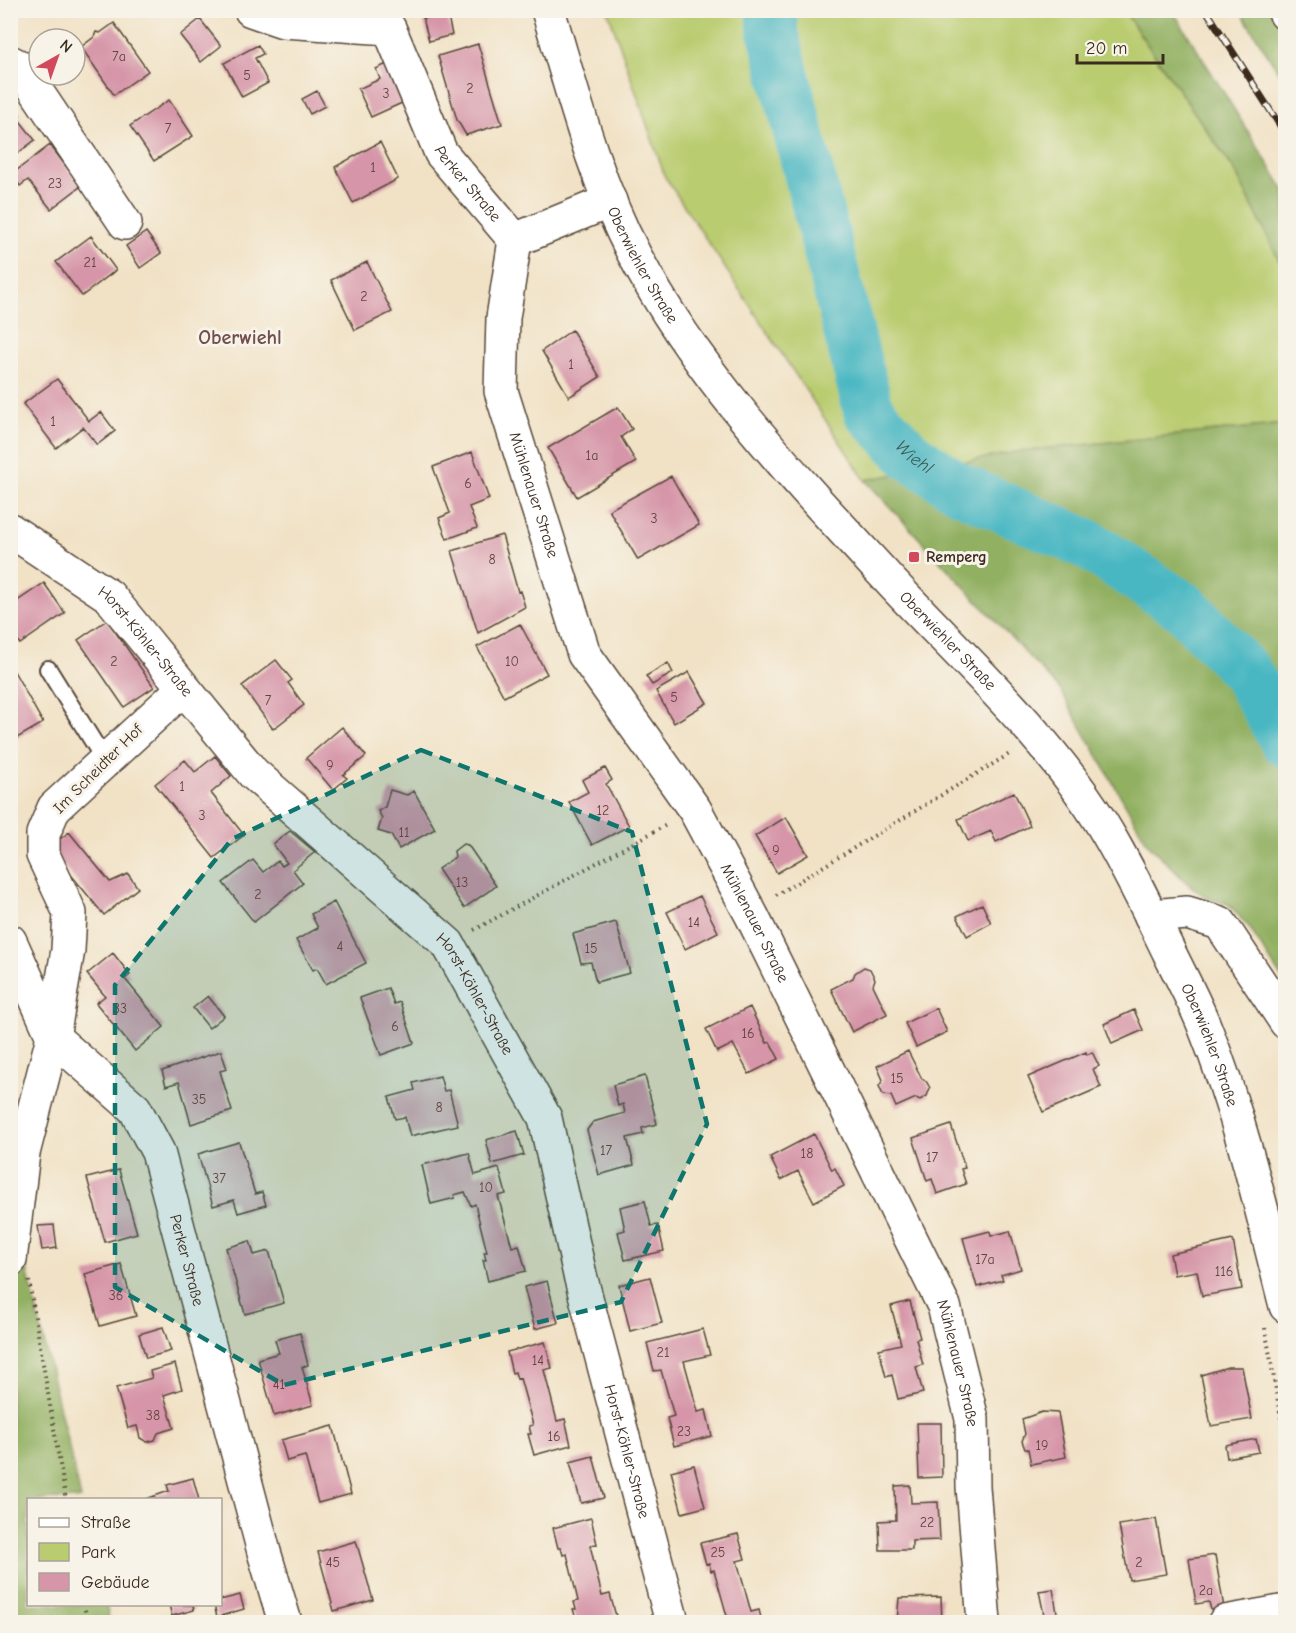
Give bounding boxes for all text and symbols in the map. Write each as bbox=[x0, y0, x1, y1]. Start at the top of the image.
north arrow bbox=[27, 27, 87, 87]
scale bar bbox=[1077, 27, 1162, 65]
text: N bbox=[56, 36, 76, 57]
text: 20 m bbox=[1086, 38, 1127, 59]
house number: 7a bbox=[112, 48, 126, 65]
house number: 5 bbox=[243, 67, 251, 84]
house number: 2 bbox=[466, 80, 474, 97]
house number: 3 bbox=[382, 85, 390, 102]
house number: 7 bbox=[165, 120, 172, 137]
street label: Perker Straße bbox=[430, 144, 505, 226]
house number: 1 bbox=[370, 159, 376, 176]
house number: 23 bbox=[48, 175, 62, 192]
street label: Oberwiehler Straße bbox=[604, 204, 682, 327]
house number: 21 bbox=[84, 254, 96, 271]
house number: 2 bbox=[360, 288, 368, 305]
district label: Oberwiehl bbox=[198, 326, 282, 349]
house number: 1 bbox=[568, 356, 574, 373]
house number: 1 bbox=[50, 413, 56, 430]
street label: Mühlenauer Straße bbox=[506, 430, 562, 560]
water label: Wiehl bbox=[891, 436, 938, 479]
house number: 1a bbox=[586, 447, 598, 464]
house number: 6 bbox=[464, 475, 472, 492]
house number: 3 bbox=[650, 510, 658, 527]
place label: Remperg bbox=[926, 548, 987, 566]
marker: Remperg bbox=[907, 550, 921, 564]
house number: 8 bbox=[488, 551, 496, 568]
street label: Horst-Köhler-Straße bbox=[95, 582, 196, 700]
street label: Oberwiehler Straße bbox=[896, 588, 1000, 694]
house number: 2 bbox=[110, 653, 118, 670]
house number: 10 bbox=[505, 653, 519, 670]
house number: 5 bbox=[670, 689, 678, 706]
house number: 7 bbox=[265, 692, 272, 709]
street label: Im Scheidter Hof bbox=[50, 720, 147, 817]
house number: 9 bbox=[326, 757, 334, 774]
house number: 1 bbox=[179, 778, 185, 795]
house number: 12 bbox=[597, 802, 609, 819]
house number: 3 bbox=[198, 807, 206, 824]
house number: 11 bbox=[398, 824, 410, 841]
house number: 9 bbox=[772, 842, 780, 859]
street label: Mühlenauer Straße bbox=[717, 861, 792, 985]
house number: 13 bbox=[456, 874, 468, 891]
house number: 2 bbox=[254, 886, 262, 903]
house number: 14 bbox=[688, 914, 700, 931]
street label: Horst-Köhler-Straße bbox=[433, 929, 517, 1058]
house number: 4 bbox=[337, 938, 344, 955]
house number: 15 bbox=[584, 940, 598, 957]
street label: Oberwiehler Straße bbox=[1177, 981, 1241, 1109]
house number: 33 bbox=[113, 1000, 127, 1017]
house number: 6 bbox=[391, 1018, 399, 1035]
house number: 16 bbox=[741, 1025, 755, 1042]
house number: 15 bbox=[890, 1070, 904, 1087]
house number: 35 bbox=[192, 1091, 206, 1108]
house number: 8 bbox=[435, 1099, 443, 1116]
house number: 17 bbox=[600, 1142, 612, 1159]
house number: 18 bbox=[801, 1145, 813, 1162]
house number: 17 bbox=[926, 1149, 938, 1166]
house number: 37 bbox=[212, 1170, 226, 1187]
house number: 10 bbox=[479, 1179, 493, 1196]
street label: Perker Straße bbox=[166, 1212, 207, 1308]
house number: 17a bbox=[975, 1251, 995, 1268]
house number: 116 bbox=[1215, 1263, 1233, 1280]
house number: 36 bbox=[109, 1287, 123, 1304]
street label: Mühlenauer Straße bbox=[933, 1296, 981, 1427]
house number: 21 bbox=[657, 1344, 669, 1361]
house number: 14 bbox=[532, 1352, 544, 1369]
house number: 41 bbox=[273, 1376, 285, 1393]
street label: Horst-Köhler-Straße bbox=[600, 1382, 653, 1520]
house number: 38 bbox=[146, 1407, 160, 1424]
house number: 23 bbox=[677, 1423, 691, 1440]
house number: 16 bbox=[547, 1428, 561, 1445]
house number: 19 bbox=[1036, 1437, 1048, 1454]
legend bbox=[27, 1498, 222, 1606]
text: Straße bbox=[81, 1512, 131, 1533]
house number: 22 bbox=[920, 1514, 934, 1531]
text: Park bbox=[81, 1542, 116, 1563]
house number: 25 bbox=[711, 1544, 725, 1561]
house number: 45 bbox=[326, 1554, 340, 1571]
house number: 2 bbox=[1135, 1554, 1143, 1571]
text: Gebäude bbox=[81, 1572, 150, 1593]
house number: 2a bbox=[1199, 1582, 1213, 1599]

